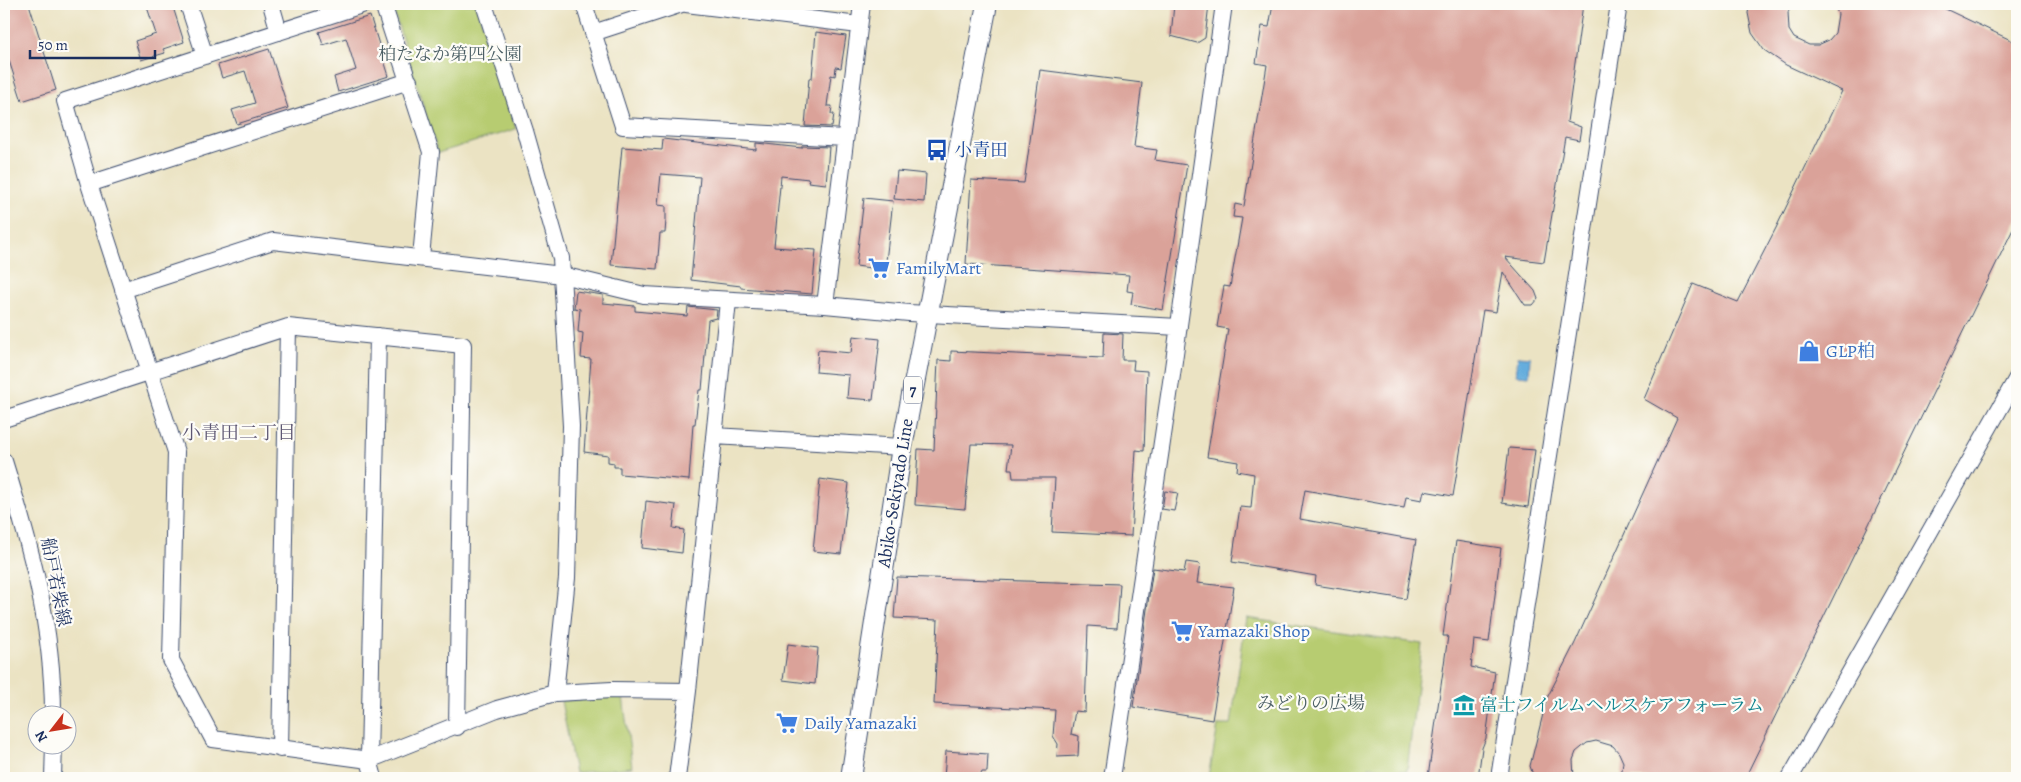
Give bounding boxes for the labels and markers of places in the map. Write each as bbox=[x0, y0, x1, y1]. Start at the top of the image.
bus stop icon: 小青田 bbox=[924, 137, 950, 163]
place label: 小青田 bbox=[954, 138, 1008, 162]
supermarket icon: FamilyMart bbox=[866, 255, 892, 281]
place label: FamilyMart bbox=[896, 256, 981, 280]
shop icon: GLP柏 bbox=[1796, 338, 1822, 364]
place label: GLP柏 bbox=[1826, 339, 1875, 363]
supermarket icon: Yamazaki Shop bbox=[1169, 618, 1195, 644]
place label: Yamazaki Shop bbox=[1197, 619, 1310, 643]
museum icon: 富士フイルムヘルスケアフォーラム bbox=[1451, 692, 1477, 718]
place label: 富士フイルムヘルスケアフォーラム bbox=[1480, 693, 1764, 717]
supermarket icon: Daily Yamazaki bbox=[774, 710, 800, 736]
place label: Daily Yamazaki bbox=[804, 711, 917, 735]

